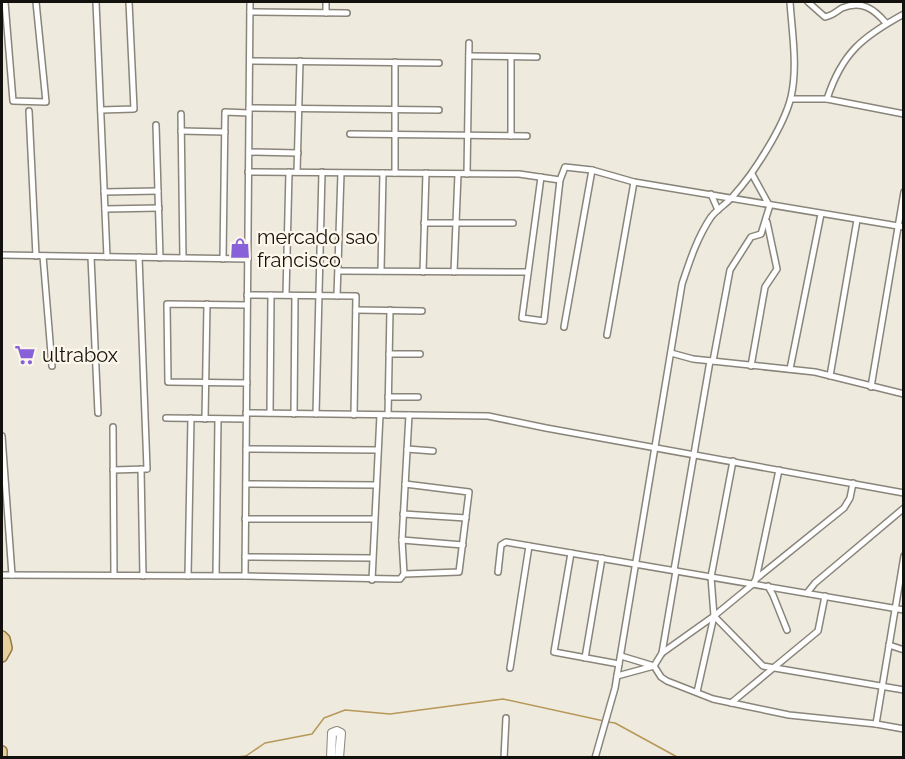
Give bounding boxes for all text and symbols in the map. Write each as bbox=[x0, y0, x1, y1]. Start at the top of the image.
place label: mercado sao francisco bbox=[257, 225, 378, 272]
shop icon: mercado sao francisco bbox=[228, 236, 252, 260]
supermarket icon: ultrabox bbox=[13, 343, 37, 367]
place label: ultrabox bbox=[42, 343, 118, 367]

